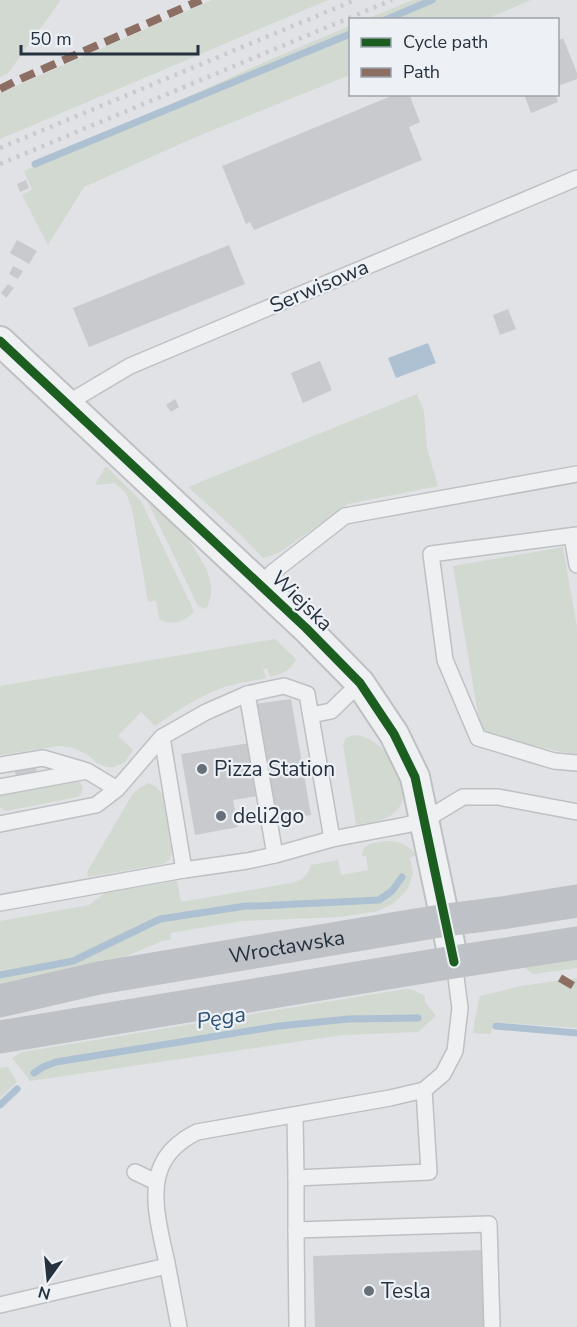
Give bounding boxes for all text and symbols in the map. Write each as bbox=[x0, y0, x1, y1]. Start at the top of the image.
scale bar bbox=[21, 18, 198, 56]
legend bbox=[349, 18, 559, 96]
text: 50 m bbox=[30, 27, 72, 51]
text: Cycle path bbox=[403, 30, 488, 54]
text: Path bbox=[403, 60, 440, 84]
street label: Serwisowa bbox=[265, 253, 373, 319]
street label: Wiejska bbox=[265, 565, 339, 637]
place label: Pizza Station bbox=[214, 755, 335, 783]
marker: Pizza Station bbox=[195, 762, 209, 776]
place label: deli2go bbox=[233, 802, 304, 830]
marker: deli2go bbox=[214, 809, 228, 823]
street label: Wrocławska bbox=[227, 923, 347, 970]
water label: Pęga bbox=[194, 999, 248, 1037]
north arrow bbox=[18, 1249, 78, 1309]
place label: Tesla bbox=[381, 1277, 431, 1305]
text: N bbox=[36, 1280, 53, 1305]
marker: Tesla bbox=[362, 1284, 376, 1298]

